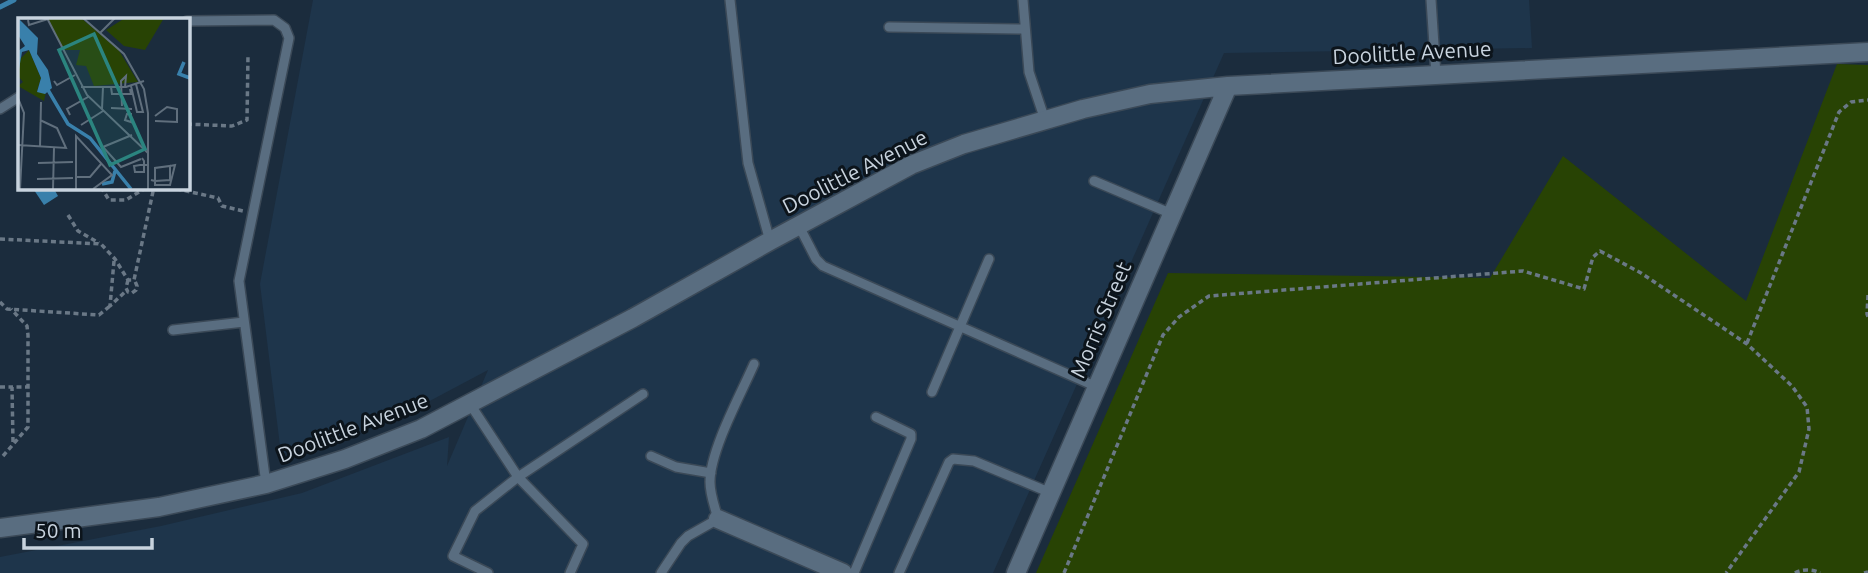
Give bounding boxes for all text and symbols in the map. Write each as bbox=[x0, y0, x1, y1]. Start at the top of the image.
inset map bbox=[18, 18, 189, 189]
street label: Doolittle Avenue bbox=[1332, 36, 1492, 68]
street label: Doolittle Avenue bbox=[778, 124, 931, 218]
street label: Morris Street bbox=[1065, 258, 1135, 381]
street label: Doolittle Avenue bbox=[274, 387, 431, 467]
scale bar bbox=[24, 506, 152, 550]
text: 50 m bbox=[35, 518, 82, 542]

